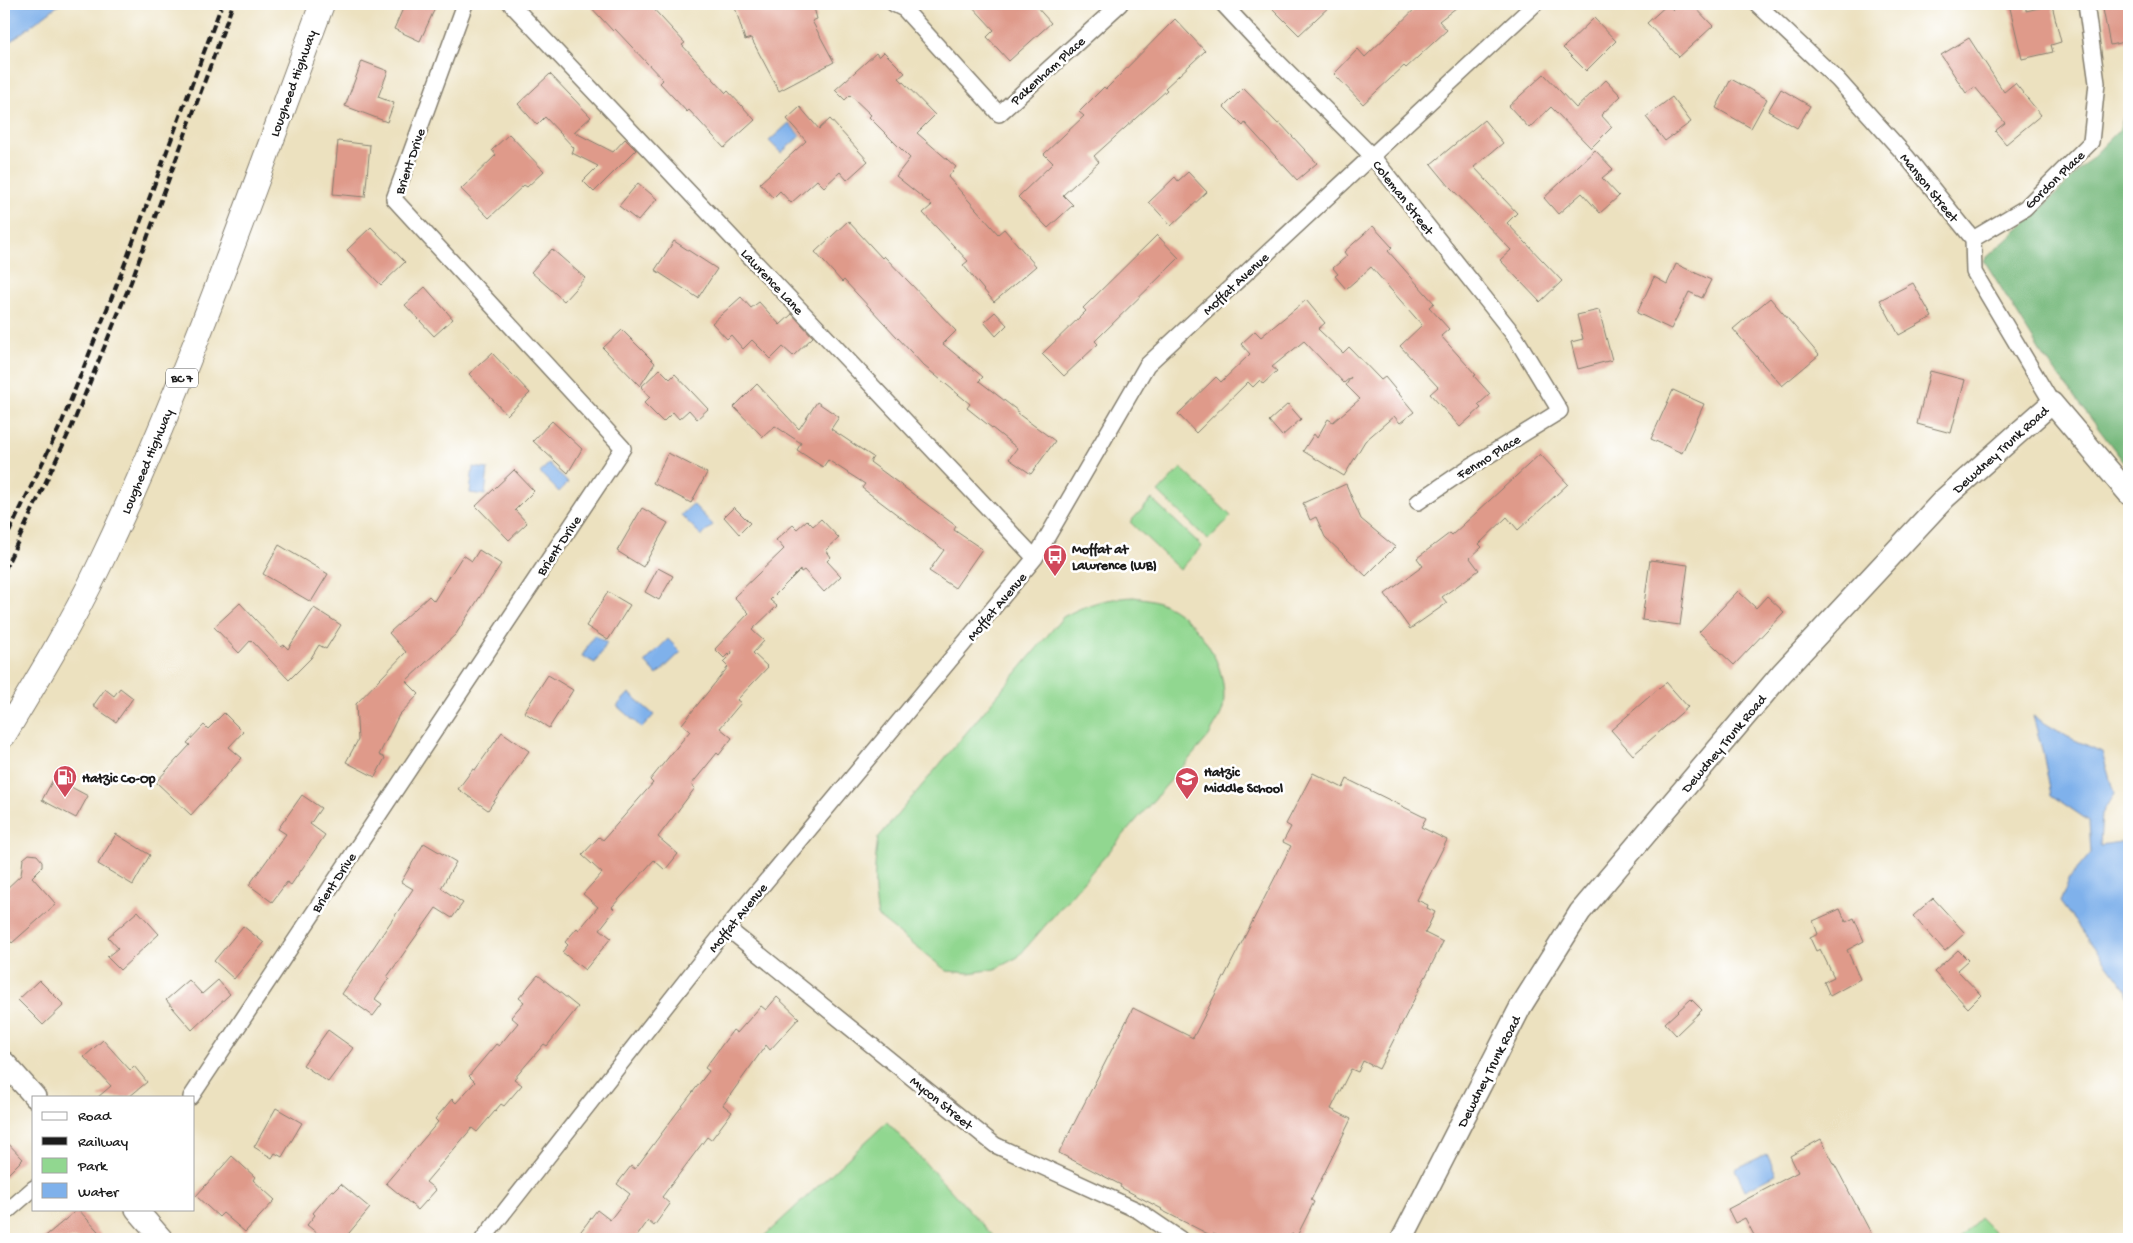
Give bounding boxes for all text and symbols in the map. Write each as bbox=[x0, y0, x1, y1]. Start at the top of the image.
street label: Lougheed Highway bbox=[267, 28, 322, 140]
street label: Pakenham Place bbox=[1007, 33, 1090, 111]
street label: Brient Drive bbox=[392, 126, 431, 198]
street label: Gordon Place bbox=[2022, 147, 2090, 214]
street label: Manson Street bbox=[1895, 151, 1962, 228]
street label: Coleman Street bbox=[1368, 158, 1437, 240]
street label: Lawrence Lane bbox=[736, 246, 807, 320]
street label: Moffat Avenue bbox=[1200, 249, 1274, 320]
road number: BC 7 bbox=[166, 368, 198, 388]
street label: Dewdney Trunk Road bbox=[1949, 402, 2054, 499]
street label: Lougheed Highway bbox=[119, 407, 178, 517]
street label: Fenmo Place bbox=[1453, 431, 1525, 485]
street label: Brient Drive bbox=[533, 513, 587, 580]
place label: Moffat at Lawrence (WB) bbox=[1072, 542, 1157, 575]
bus stop icon: Moffat at Lawrence (WB) bbox=[1042, 543, 1068, 577]
street label: Moffat Avenue bbox=[964, 569, 1032, 645]
street label: Dewdney Trunk Road bbox=[1678, 691, 1772, 798]
fuel station icon: Hatzic Co-Op bbox=[52, 764, 78, 798]
place label: Hatzic Middle School bbox=[1204, 765, 1283, 798]
school or university icon: Hatzic Middle School bbox=[1174, 766, 1200, 800]
place label: Hatzic Co-Op bbox=[82, 771, 155, 788]
street label: Brient Drive bbox=[308, 850, 362, 917]
street label: Moffat Avenue bbox=[706, 880, 773, 957]
street label: Dewdney Trunk Road bbox=[1454, 1012, 1527, 1132]
street label: Mycon Street bbox=[906, 1073, 976, 1135]
legend bbox=[32, 1096, 195, 1210]
text: Road bbox=[78, 1108, 112, 1126]
text: Railway bbox=[78, 1134, 129, 1152]
text: Park bbox=[77, 1158, 108, 1176]
text: Water bbox=[78, 1184, 120, 1202]

